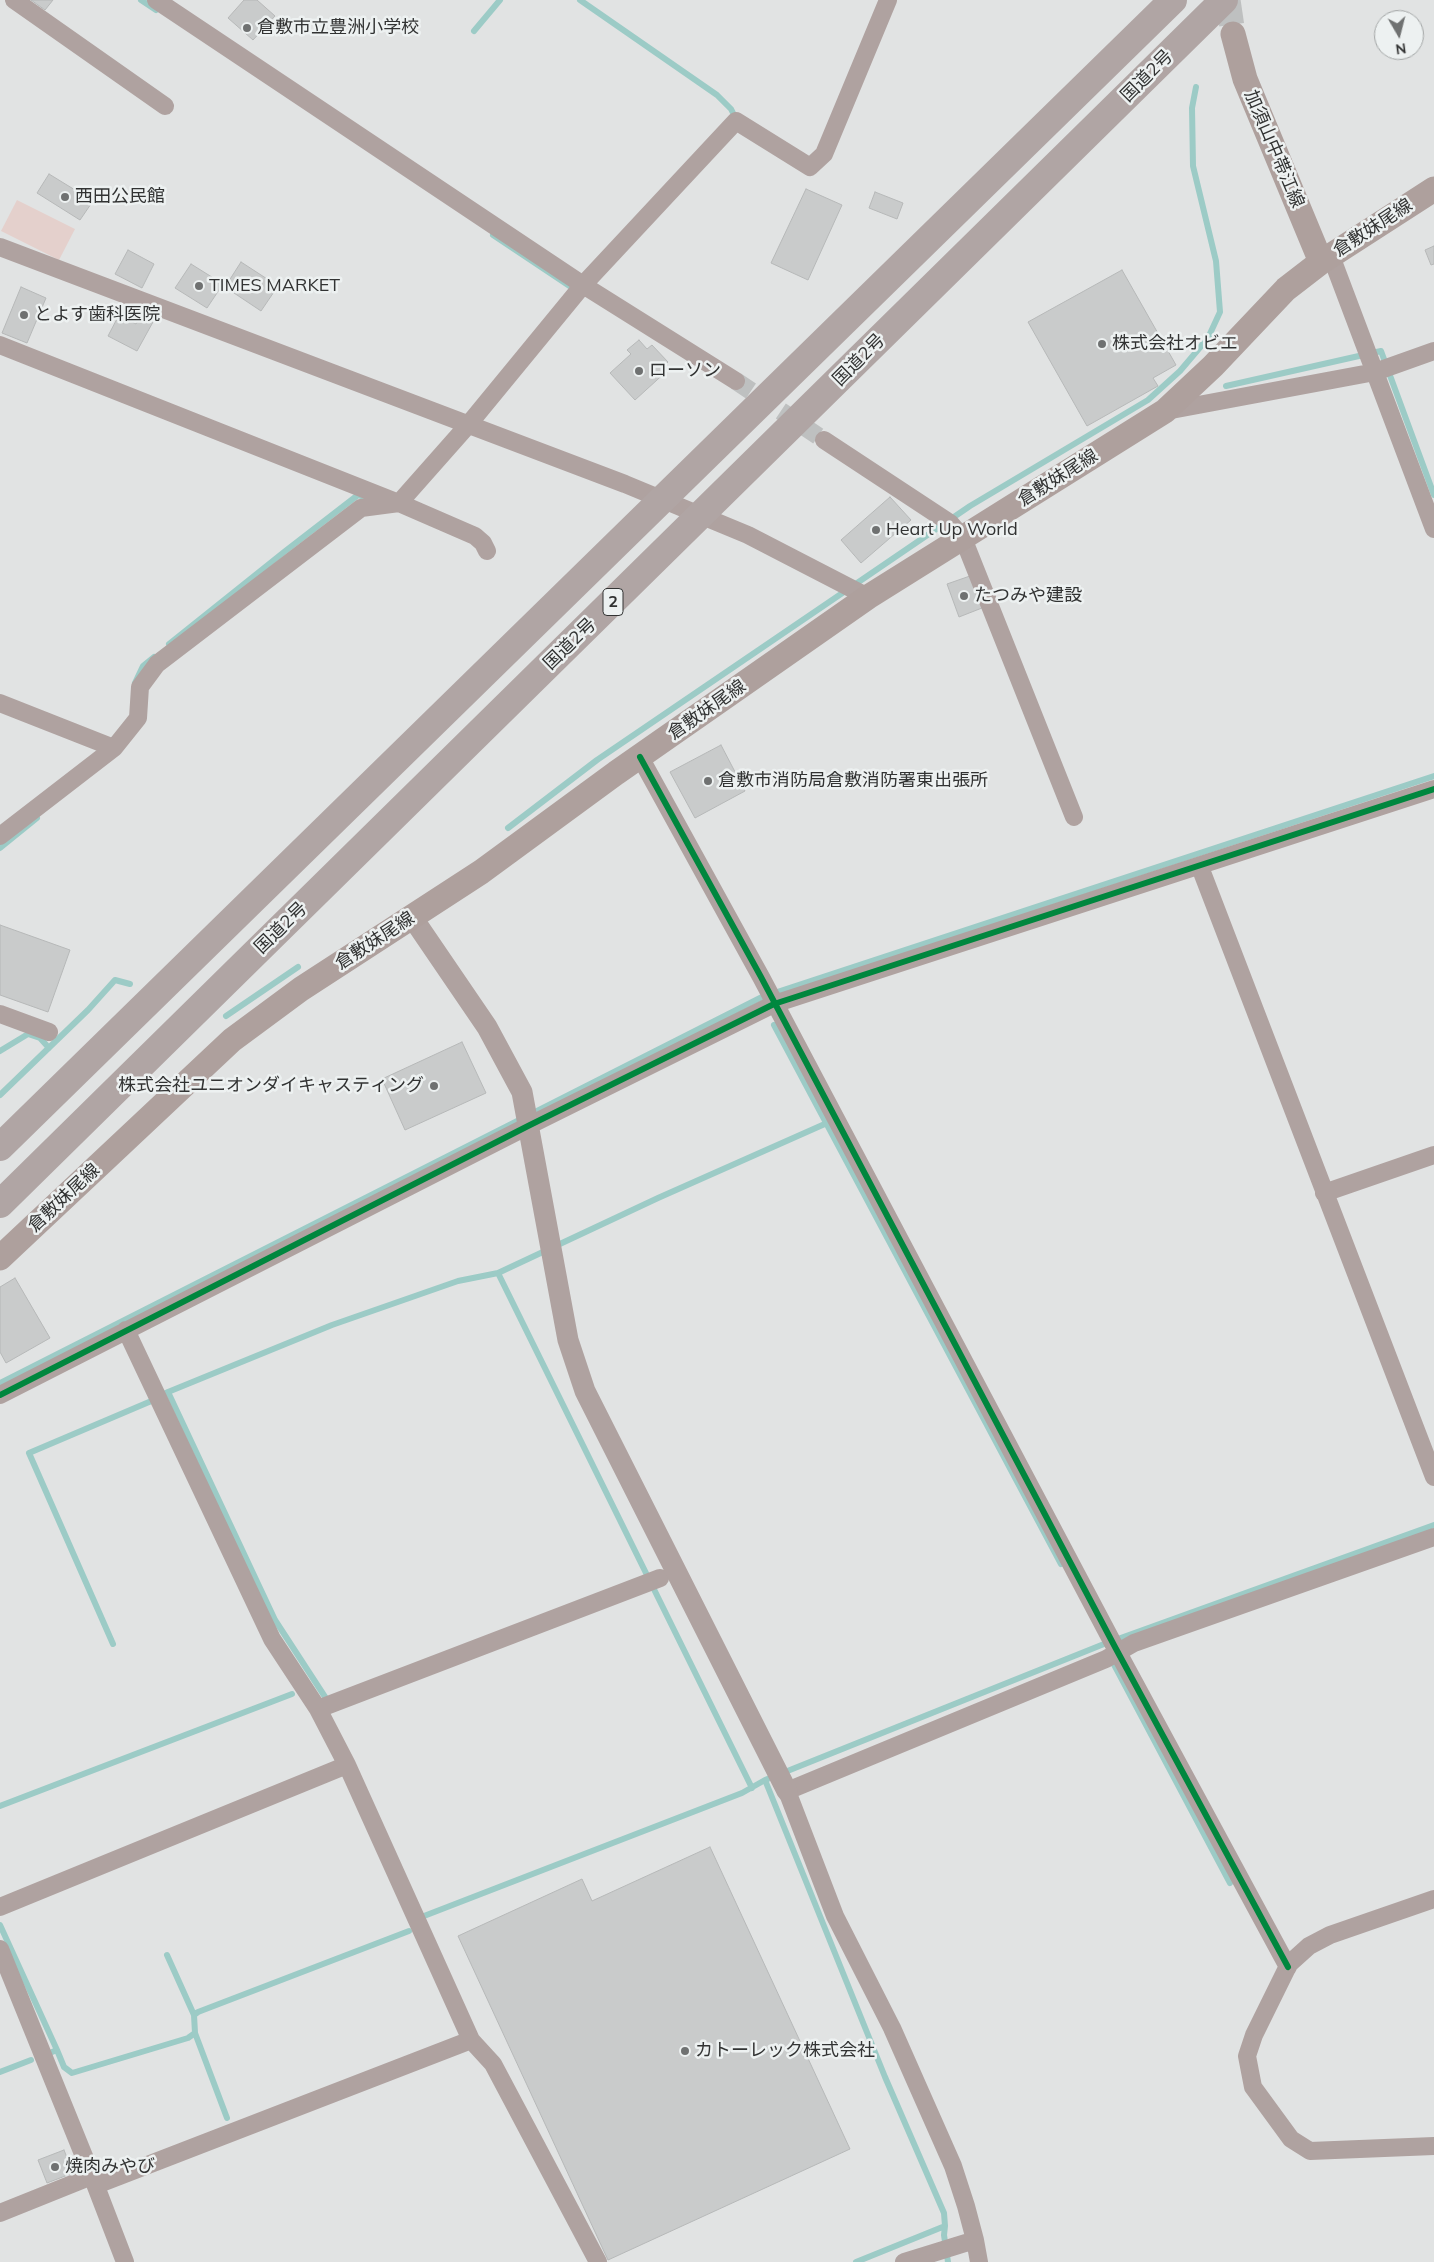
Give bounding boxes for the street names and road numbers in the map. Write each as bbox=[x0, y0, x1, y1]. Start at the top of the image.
street label: 国道2号 bbox=[1116, 45, 1178, 107]
street label: 加須山中帯江線 bbox=[1239, 87, 1309, 211]
street label: 倉敷妹尾線 bbox=[1329, 194, 1417, 262]
street label: 国道2号 bbox=[828, 329, 890, 391]
street label: 倉敷妹尾線 bbox=[1014, 445, 1102, 511]
road number: 2 bbox=[603, 588, 623, 616]
street label: 国道2号 bbox=[539, 614, 601, 674]
street label: 倉敷妹尾線 bbox=[664, 675, 750, 745]
street label: 国道2号 bbox=[250, 898, 312, 958]
street label: 倉敷妹尾線 bbox=[331, 907, 419, 975]
street label: 倉敷妹尾線 bbox=[24, 1159, 104, 1237]

